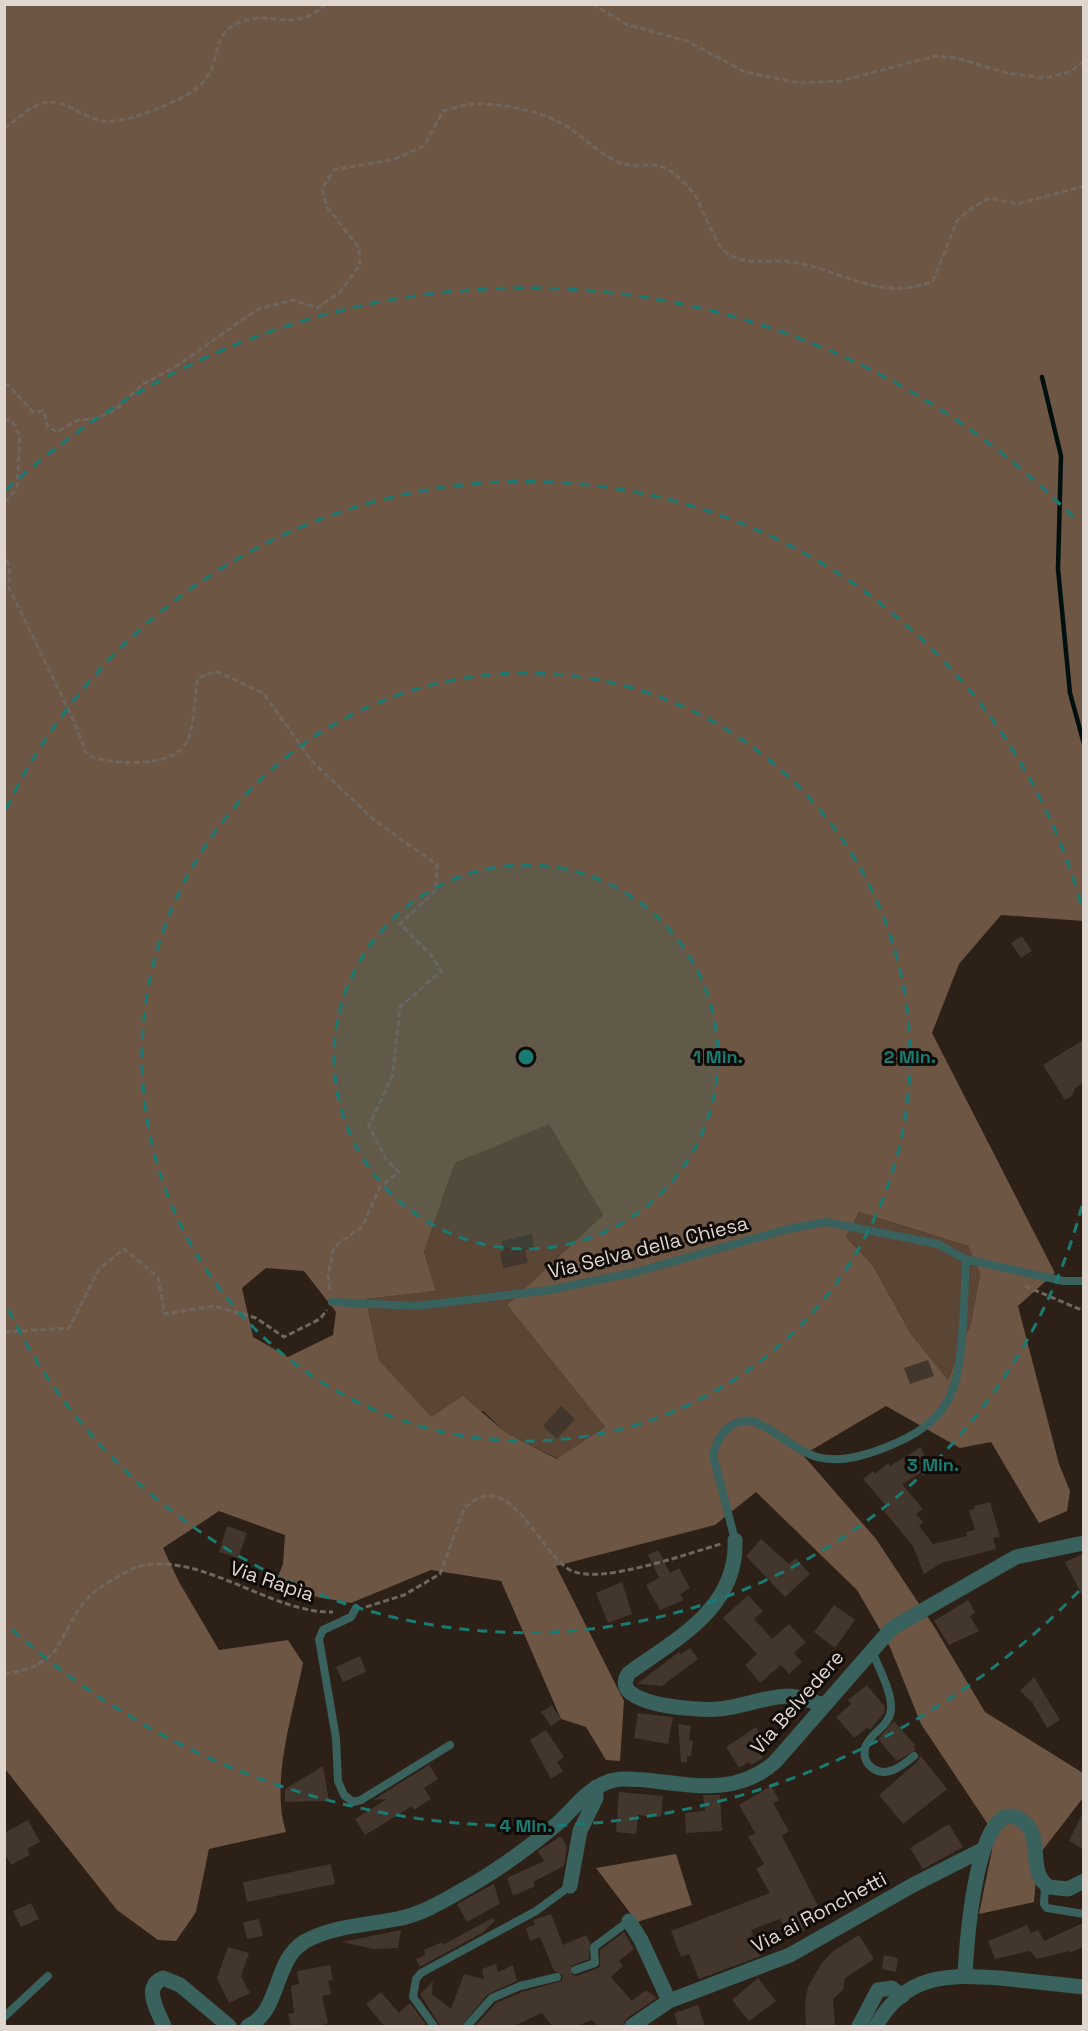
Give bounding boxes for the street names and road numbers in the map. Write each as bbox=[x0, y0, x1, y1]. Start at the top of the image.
street label: Via Selva della Chiesa bbox=[545, 1210, 751, 1284]
street label: Via Rapìa bbox=[226, 1554, 318, 1608]
street label: Via Belvedere bbox=[745, 1644, 849, 1760]
street label: Via ai Ronchetti bbox=[747, 1865, 891, 1959]

